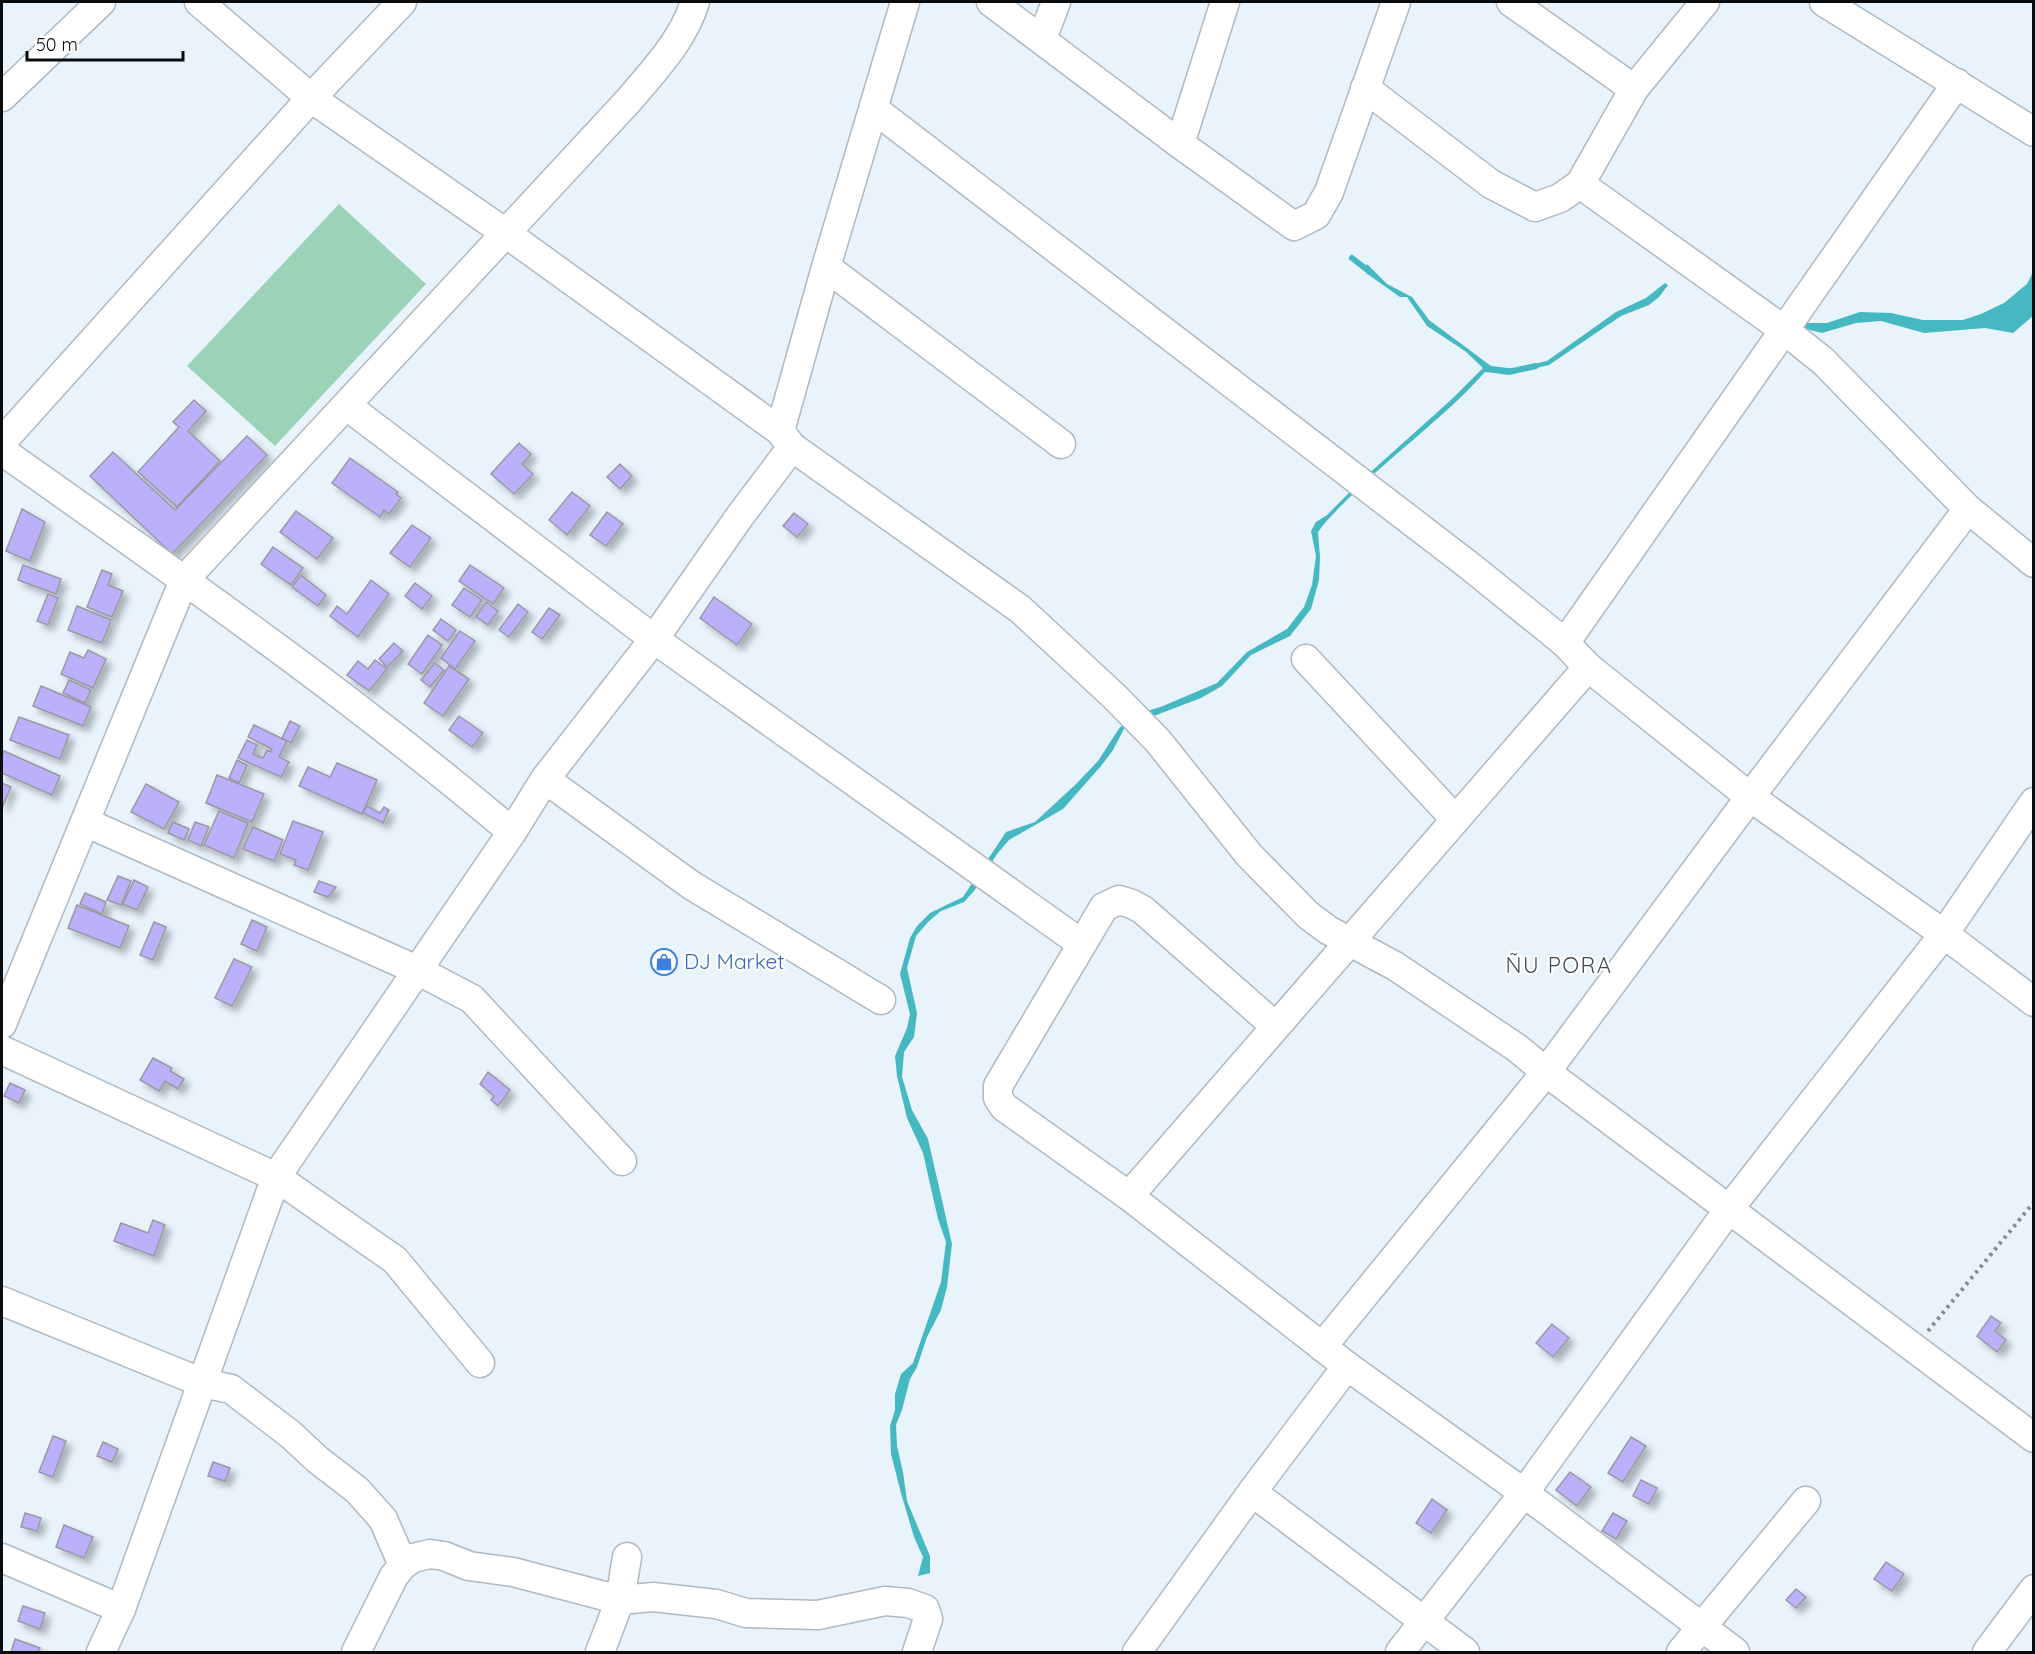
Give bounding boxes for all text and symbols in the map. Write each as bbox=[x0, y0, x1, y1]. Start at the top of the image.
scale bar bbox=[27, 24, 183, 62]
text: 50 m bbox=[36, 33, 78, 56]
shop icon: DJ Market bbox=[649, 947, 679, 977]
place label: DJ Market bbox=[684, 948, 784, 974]
district label: ÑU PORA bbox=[1505, 951, 1613, 979]

